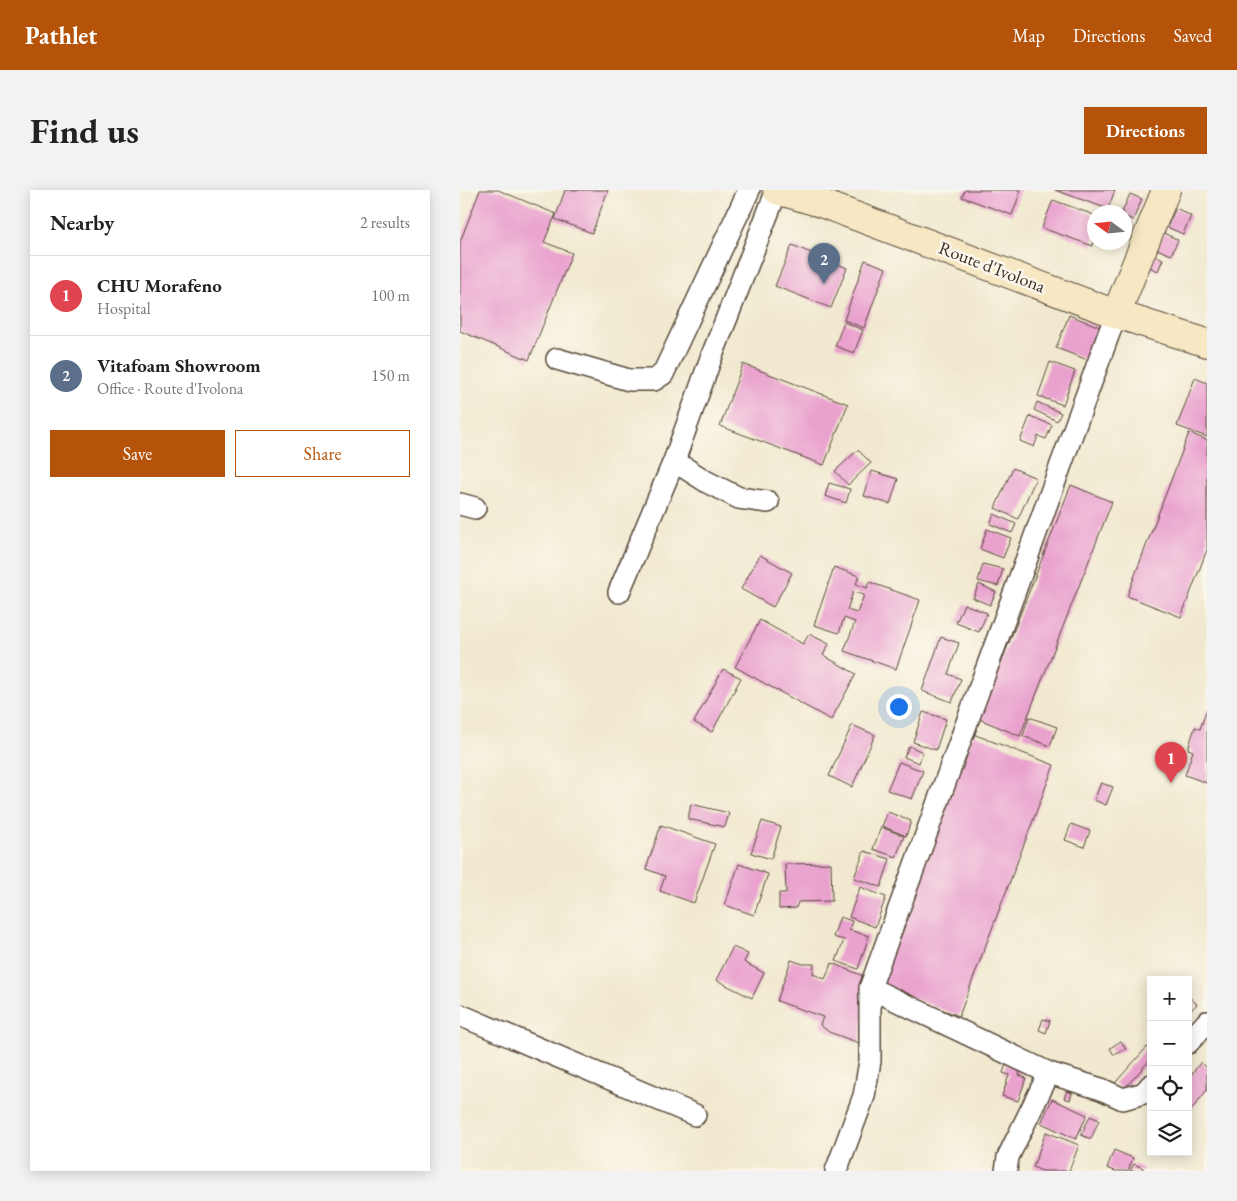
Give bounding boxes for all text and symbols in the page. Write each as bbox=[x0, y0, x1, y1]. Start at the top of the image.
text: Pathlet bbox=[25, 20, 97, 51]
text: Map bbox=[1013, 24, 1045, 47]
text: Directions bbox=[1073, 24, 1145, 47]
text: Saved bbox=[1173, 24, 1212, 47]
button: Directions bbox=[1084, 107, 1207, 154]
text: Find us bbox=[30, 108, 139, 153]
north arrow bbox=[1087, 205, 1132, 250]
text: Nearby bbox=[50, 209, 114, 236]
text: 2 results bbox=[360, 212, 410, 233]
street label: Route d'Ivolona bbox=[936, 236, 1049, 298]
pin: 2 bbox=[808, 243, 840, 284]
text: CHU Morafeno bbox=[97, 273, 222, 298]
text: 1 bbox=[62, 285, 70, 306]
text: 100 m bbox=[371, 285, 410, 306]
text: Hospital bbox=[97, 298, 151, 319]
text: Vitafoam Showroom bbox=[97, 353, 261, 378]
text: 2 bbox=[62, 365, 70, 386]
text: 150 m bbox=[371, 365, 410, 386]
text: Office · Route d'Ivolona bbox=[97, 378, 244, 399]
button: Save bbox=[50, 430, 225, 477]
button: Share bbox=[235, 430, 410, 477]
your location bbox=[886, 694, 912, 720]
pin: 1 bbox=[1155, 742, 1187, 783]
map controls bbox=[1147, 976, 1192, 1156]
button: + bbox=[1147, 976, 1192, 1021]
button: − bbox=[1147, 1021, 1192, 1066]
button: locate bbox=[1147, 1066, 1192, 1111]
button: layers bbox=[1147, 1111, 1192, 1156]

